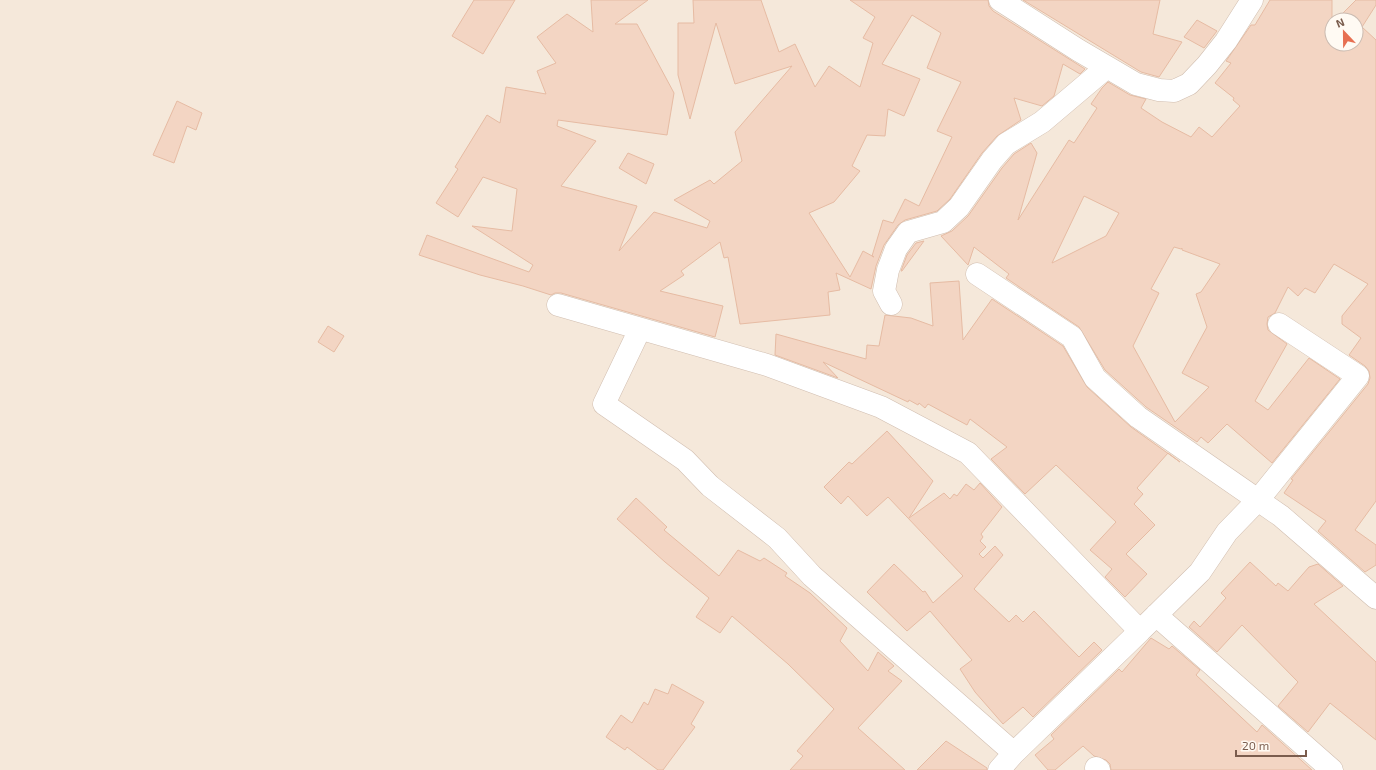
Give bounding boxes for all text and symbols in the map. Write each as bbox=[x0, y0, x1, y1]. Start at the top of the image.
north arrow bbox=[1324, 12, 1364, 52]
text: N bbox=[1334, 15, 1346, 30]
scale bar bbox=[1236, 732, 1306, 758]
text: 20 m bbox=[1242, 738, 1269, 752]

